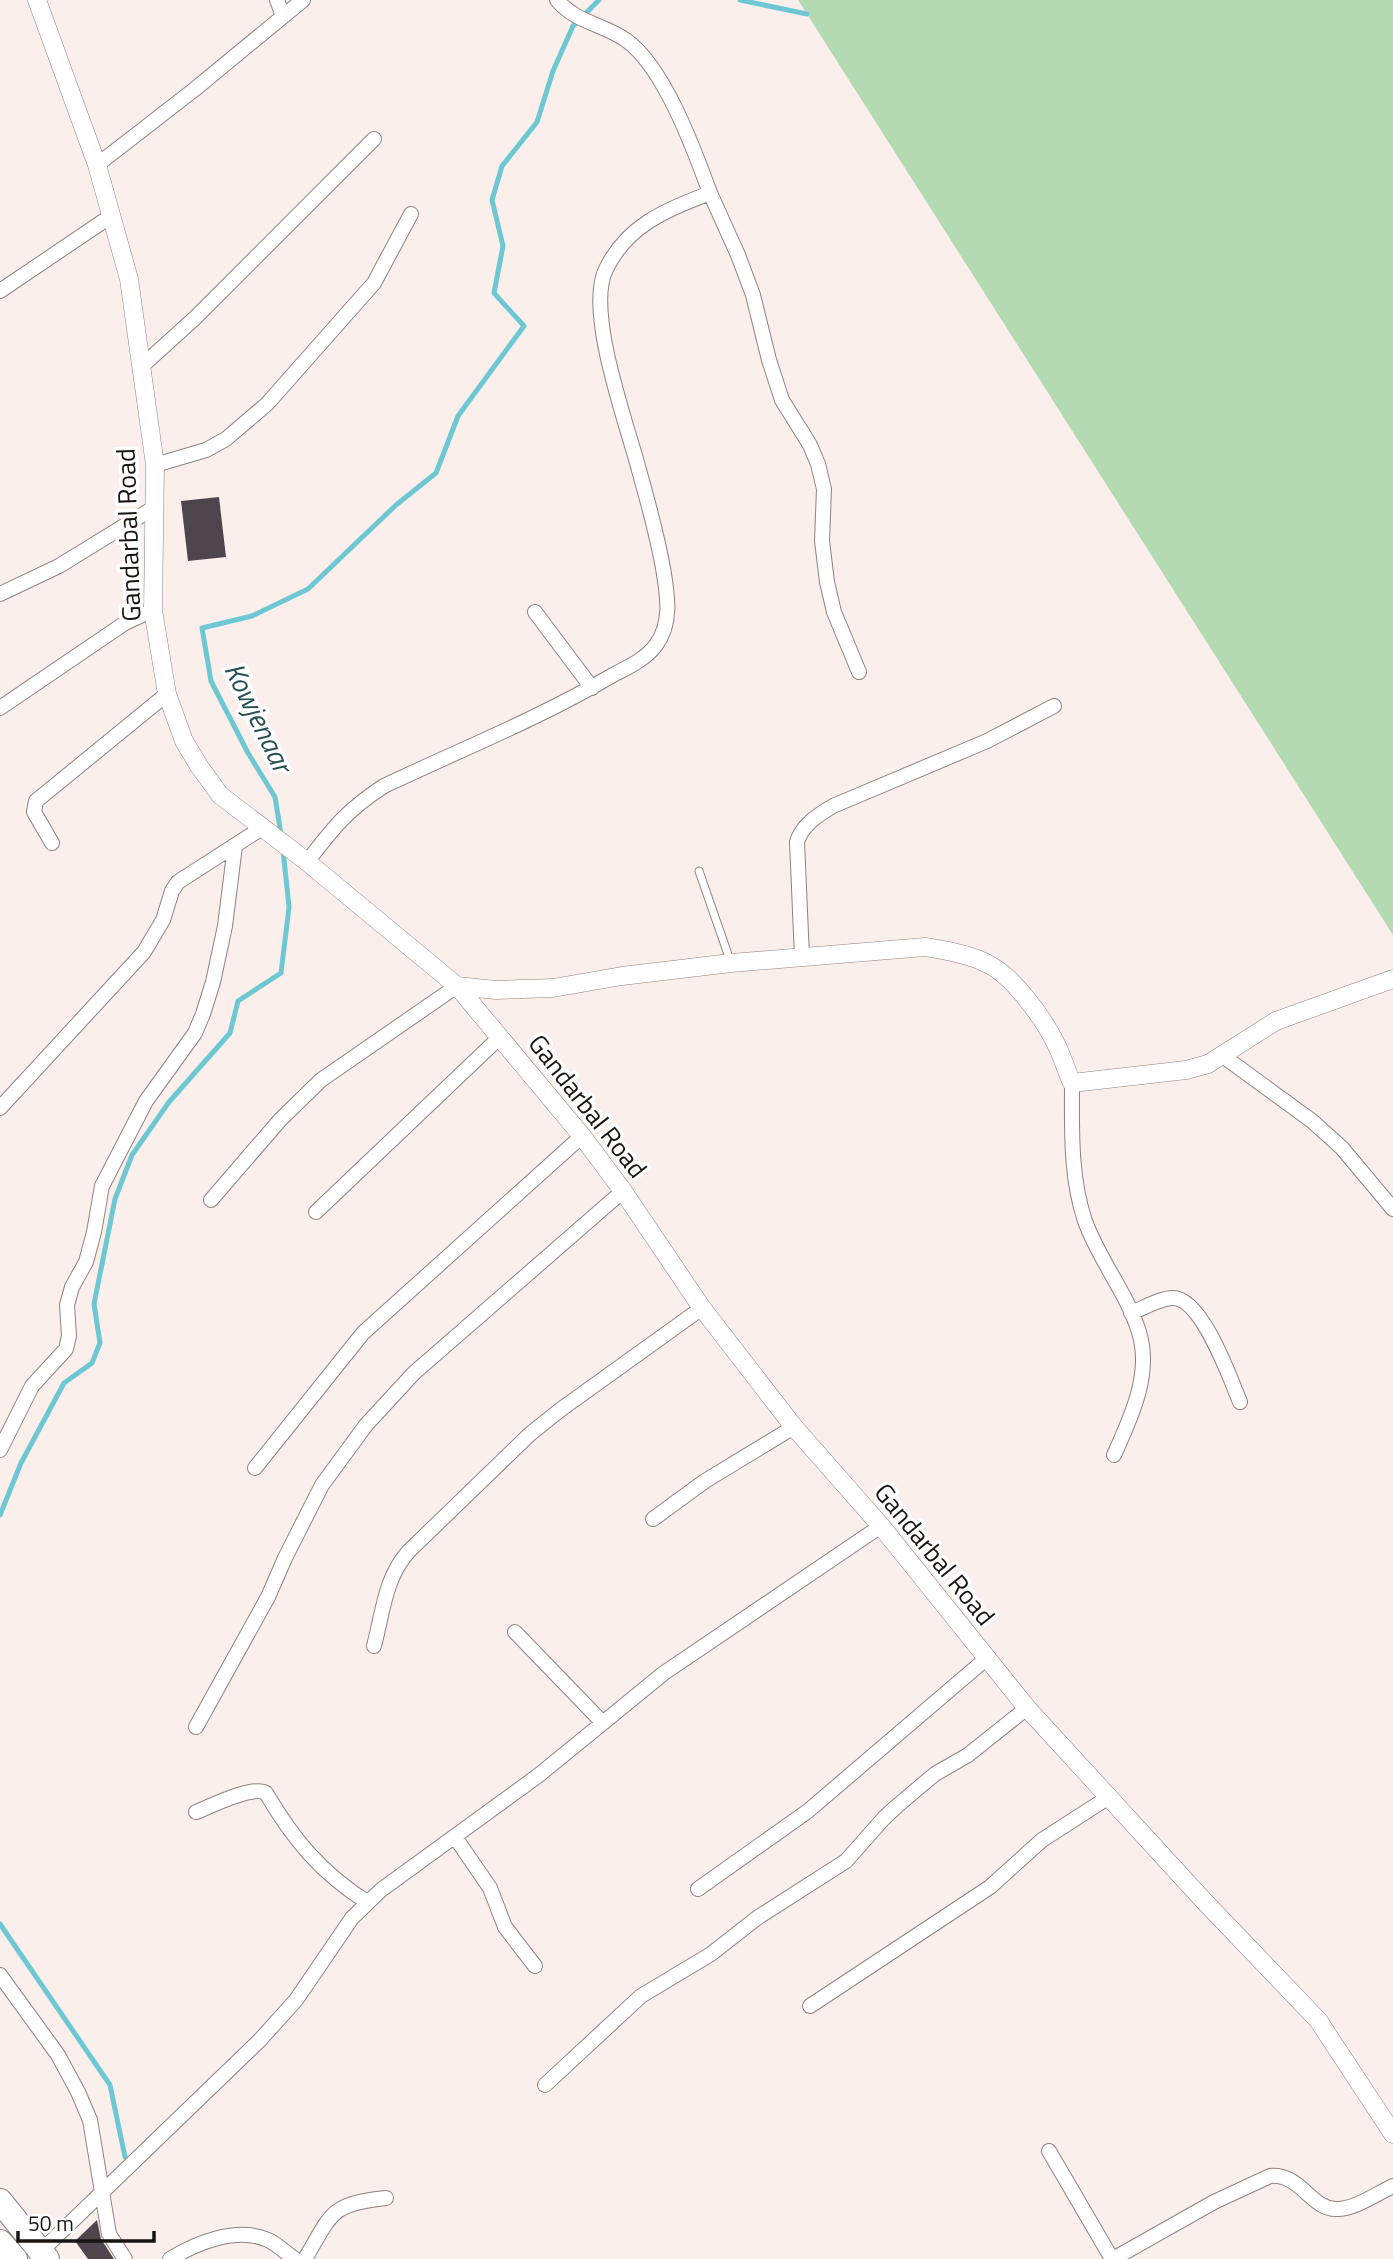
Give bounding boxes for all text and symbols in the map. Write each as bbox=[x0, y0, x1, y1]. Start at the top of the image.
street label: Gandarbal Road bbox=[105, 448, 151, 622]
water label: Kowjenaar bbox=[214, 655, 305, 782]
street label: Gandarbal Road bbox=[519, 1026, 657, 1186]
street label: Gandarbal Road bbox=[865, 1474, 1005, 1634]
scale bar bbox=[18, 2200, 154, 2244]
text: 50 m bbox=[28, 2207, 74, 2239]

